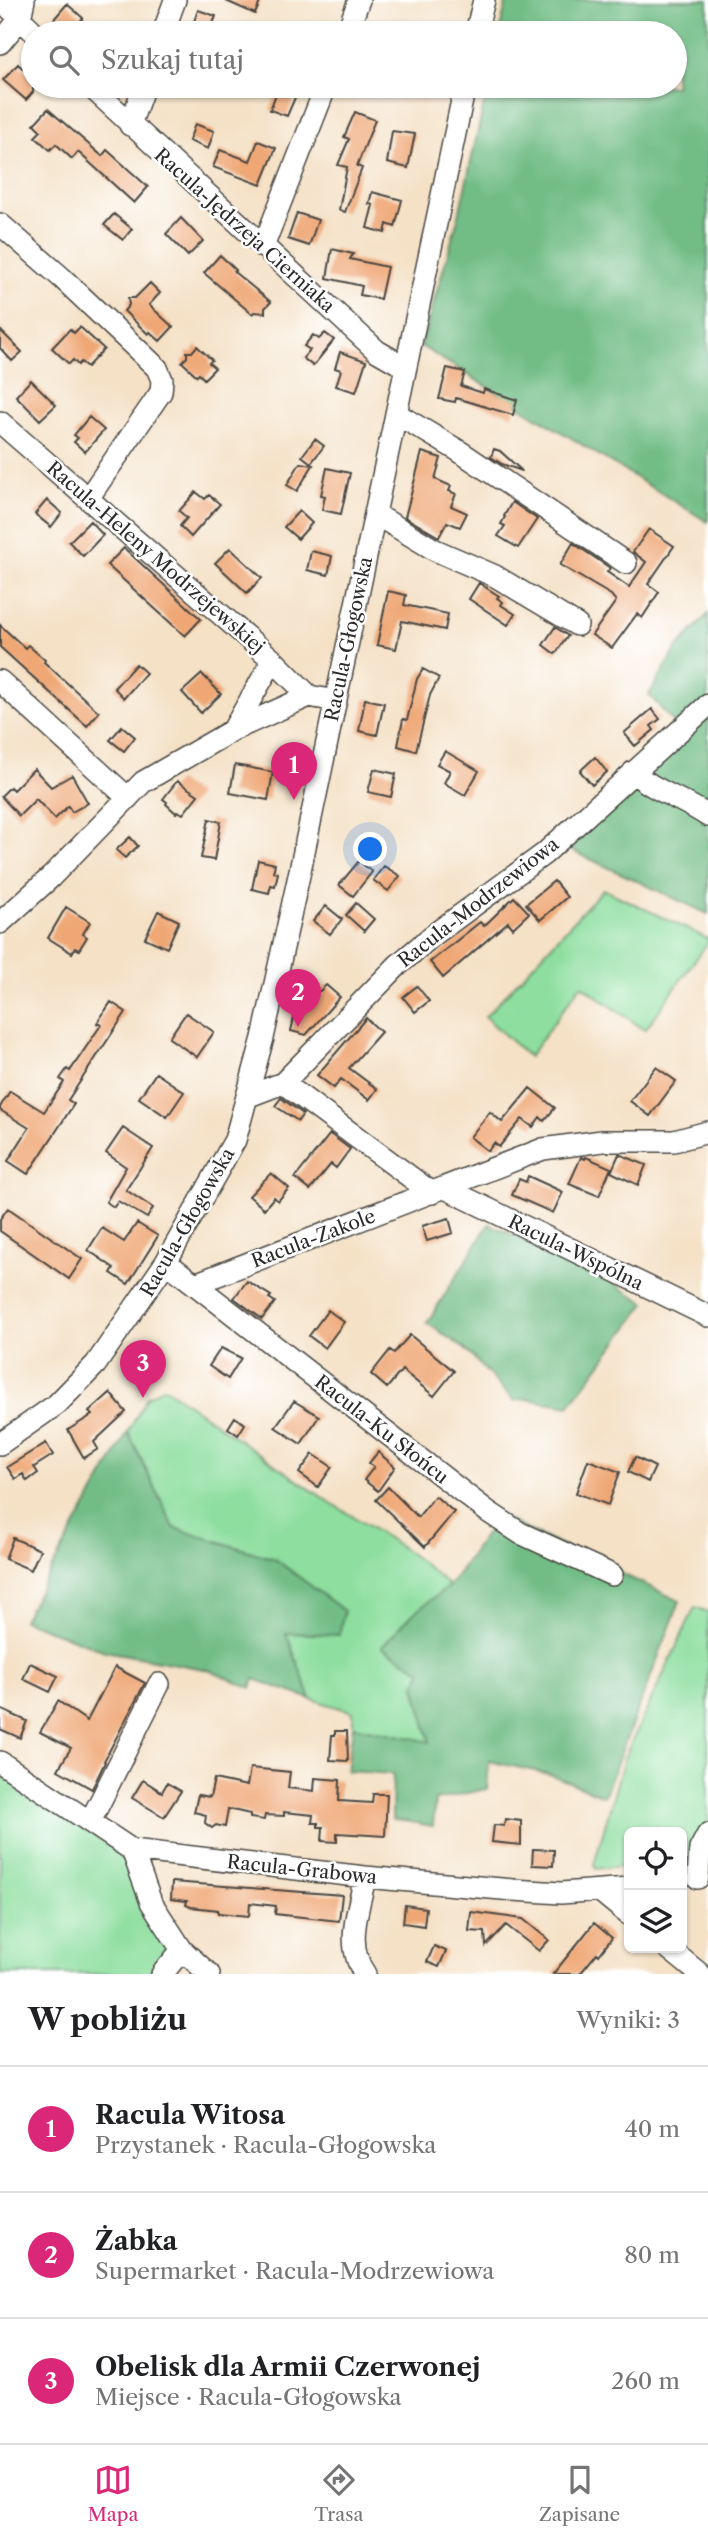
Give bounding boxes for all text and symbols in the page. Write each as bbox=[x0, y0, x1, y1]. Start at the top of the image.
search box bbox=[21, 21, 687, 98]
icon: search bbox=[45, 41, 83, 79]
text: Szukaj tutaj bbox=[101, 44, 244, 76]
street label: Racula-Jędrzeja Cierniaka bbox=[150, 143, 340, 317]
street label: Racula-Heleny Modrzejewskiej bbox=[42, 456, 269, 658]
street label: Racula-Głogowska bbox=[320, 555, 377, 724]
pin: 1 bbox=[271, 742, 317, 800]
your location bbox=[353, 832, 387, 866]
street label: Racula-Modrzewiowa bbox=[393, 832, 563, 972]
pin: 2 bbox=[275, 969, 321, 1027]
street label: Racula-Głogowska bbox=[135, 1144, 239, 1301]
street label: Racula-Zakole bbox=[248, 1204, 378, 1273]
street label: Racula-Wspólna bbox=[504, 1210, 647, 1295]
pin: 3 bbox=[120, 1340, 166, 1398]
street label: Racula-Ku Słońcu bbox=[310, 1370, 453, 1489]
map controls bbox=[624, 1827, 687, 1953]
button: locate bbox=[624, 1827, 687, 1890]
street label: Racula-Grabowa bbox=[226, 1850, 378, 1889]
button: layers bbox=[624, 1890, 687, 1953]
text: W pobliżu bbox=[28, 2001, 187, 2038]
text: Wyniki: 3 bbox=[576, 2006, 680, 2034]
text: Racula Witosa bbox=[95, 2099, 285, 2131]
text: 1 bbox=[46, 2115, 56, 2143]
text: 40 m bbox=[625, 2115, 680, 2143]
text: Przystanek · Racula-Głogowska bbox=[95, 2131, 436, 2159]
text: Żabka bbox=[95, 2225, 178, 2257]
text: 2 bbox=[44, 2241, 58, 2269]
text: 80 m bbox=[624, 2241, 680, 2269]
text: Supermarket · Racula-Modrzewiowa bbox=[95, 2257, 494, 2285]
text: Obelisk dla Armii Czerwonej bbox=[95, 2351, 480, 2383]
text: 3 bbox=[45, 2367, 58, 2395]
text: 260 m bbox=[611, 2367, 680, 2395]
text: Miejsce · Racula-Głogowska bbox=[95, 2383, 402, 2411]
tab: Mapa bbox=[88, 2461, 139, 2526]
tab: Trasa bbox=[314, 2461, 363, 2526]
tab: Zapisane bbox=[539, 2461, 620, 2526]

